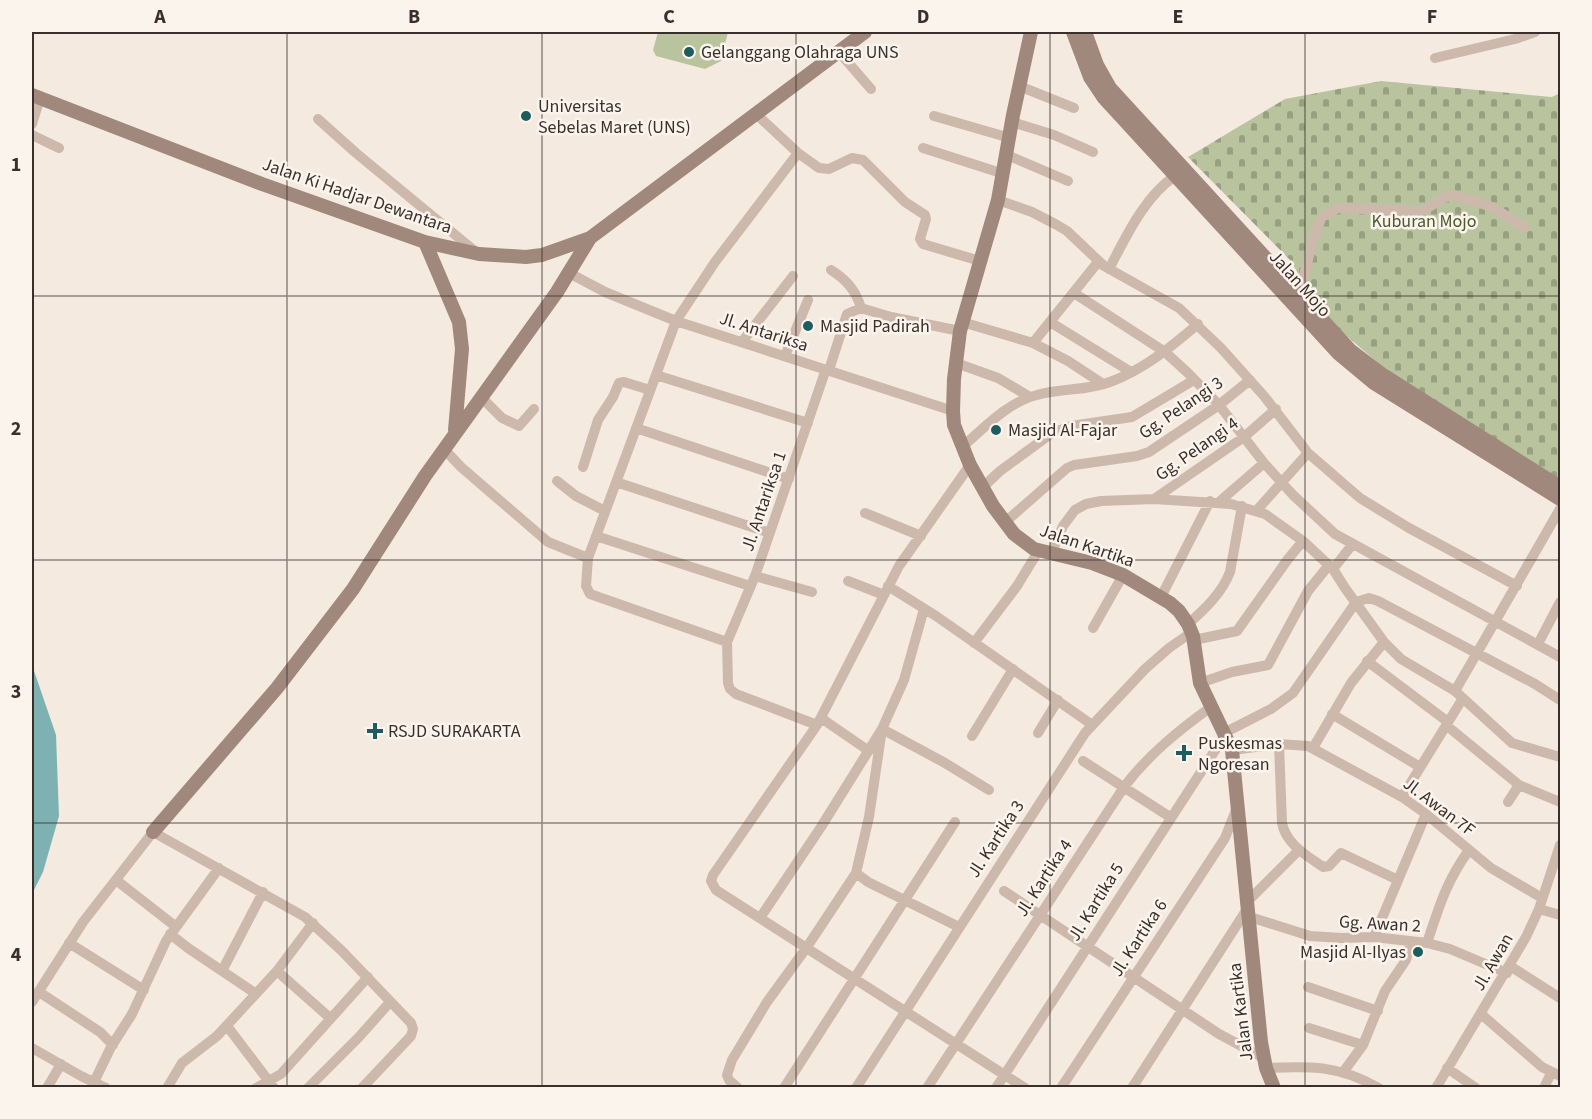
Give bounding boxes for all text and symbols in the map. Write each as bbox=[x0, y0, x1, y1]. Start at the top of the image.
text: A bbox=[153, 3, 166, 31]
text: B bbox=[408, 3, 420, 31]
text: C bbox=[663, 3, 675, 31]
text: D bbox=[917, 3, 929, 31]
text: E bbox=[1173, 3, 1183, 31]
text: F bbox=[1427, 3, 1437, 31]
place label: Gelanggang Olahraga UNS bbox=[701, 40, 899, 65]
marker: Gelanggang Olahraga UNS bbox=[682, 45, 696, 59]
place label: Universitas Sebelas Maret (UNS) bbox=[538, 94, 691, 140]
marker: Universitas Sebelas Maret (UNS) bbox=[519, 109, 533, 123]
text: 1 bbox=[11, 151, 21, 179]
street label: Jalan Ki Hadjar Dewantara bbox=[259, 152, 455, 240]
park label: Kuburan Mojo bbox=[1371, 209, 1477, 234]
street label: Jalan Mojo bbox=[1263, 245, 1337, 323]
street label: Jl. Antariksa bbox=[716, 306, 812, 358]
place label: Masjid Padirah bbox=[820, 314, 930, 339]
marker: Masjid Padirah bbox=[801, 319, 815, 333]
street label: Gg. Pelangi 3 bbox=[1134, 371, 1228, 445]
street label: Gg. Pelangi 4 bbox=[1150, 411, 1244, 487]
text: 2 bbox=[11, 415, 21, 443]
place label: Masjid Al-Fajar bbox=[1008, 418, 1118, 443]
marker: Masjid Al-Fajar bbox=[989, 423, 1003, 437]
street label: Jl. Antariksa 1 bbox=[735, 448, 793, 554]
street label: Jalan Kartika bbox=[1036, 518, 1138, 574]
text: 3 bbox=[11, 678, 21, 706]
place label: RSJD SURAKARTA bbox=[388, 719, 521, 744]
marker: RSJD SURAKARTA bbox=[366, 722, 384, 740]
place label: Puskesmas Ngoresan bbox=[1198, 731, 1282, 777]
marker: Puskesmas Ngoresan bbox=[1175, 744, 1193, 762]
street label: Jl. Awan 7F bbox=[1398, 772, 1480, 842]
street label: Jl. Kartika 3 bbox=[962, 795, 1030, 883]
street label: Jl. Kartika 4 bbox=[1010, 834, 1078, 922]
street label: Jl. Kartika 5 bbox=[1062, 858, 1130, 946]
street label: Jl. Kartika 6 bbox=[1105, 894, 1173, 982]
street label: Gg. Awan 2 bbox=[1338, 909, 1422, 939]
street label: Jl. Awan bbox=[1467, 929, 1519, 995]
place label: Masjid Al-Ilyas bbox=[1300, 940, 1406, 965]
text: 4 bbox=[11, 941, 22, 969]
marker: Masjid Al-Ilyas bbox=[1411, 945, 1425, 959]
street label: Jalan Kartika bbox=[1223, 961, 1259, 1063]

